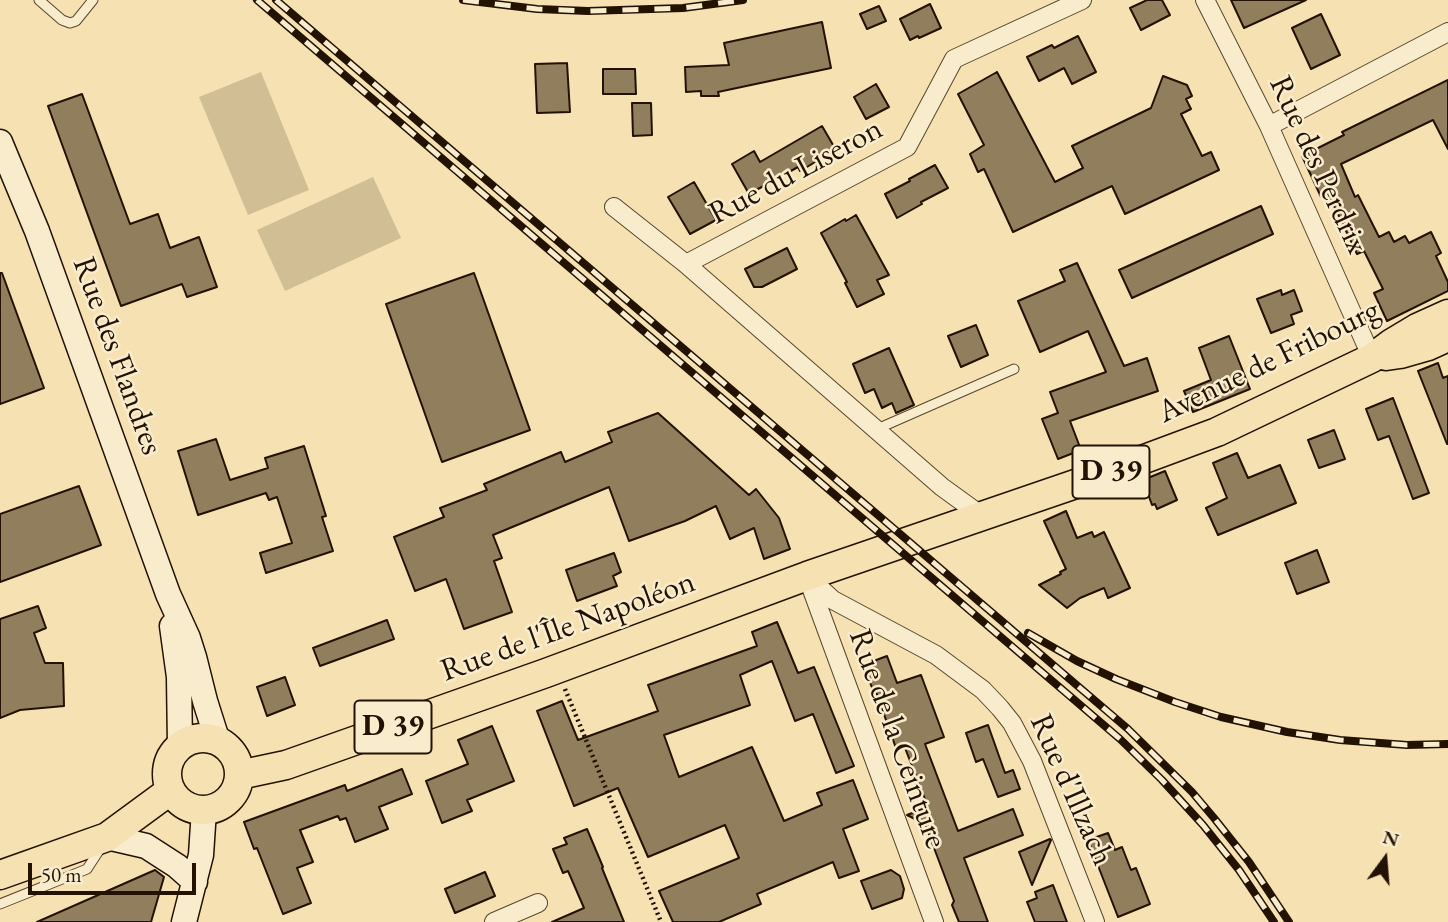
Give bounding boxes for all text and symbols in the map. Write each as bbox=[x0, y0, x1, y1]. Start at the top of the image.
street label: Rue des Perdrix bbox=[1260, 70, 1376, 260]
street label: Rue du Liseron bbox=[703, 110, 889, 234]
street label: Rue des Flandres bbox=[63, 252, 171, 460]
street label: Avenue de Fribourg bbox=[1152, 292, 1386, 432]
road number: D 39 bbox=[1072, 446, 1150, 499]
street label: Rue de l'Île Napoléon bbox=[436, 563, 700, 691]
street label: Rue de la Ceinture bbox=[840, 624, 954, 854]
road number: D 39 bbox=[354, 700, 432, 754]
street label: Rue d'Illzach bbox=[1021, 708, 1121, 872]
north arrow bbox=[1350, 824, 1420, 894]
text: N bbox=[1380, 824, 1402, 852]
scale bar bbox=[32, 848, 200, 892]
text: 50 m bbox=[41, 861, 82, 888]

